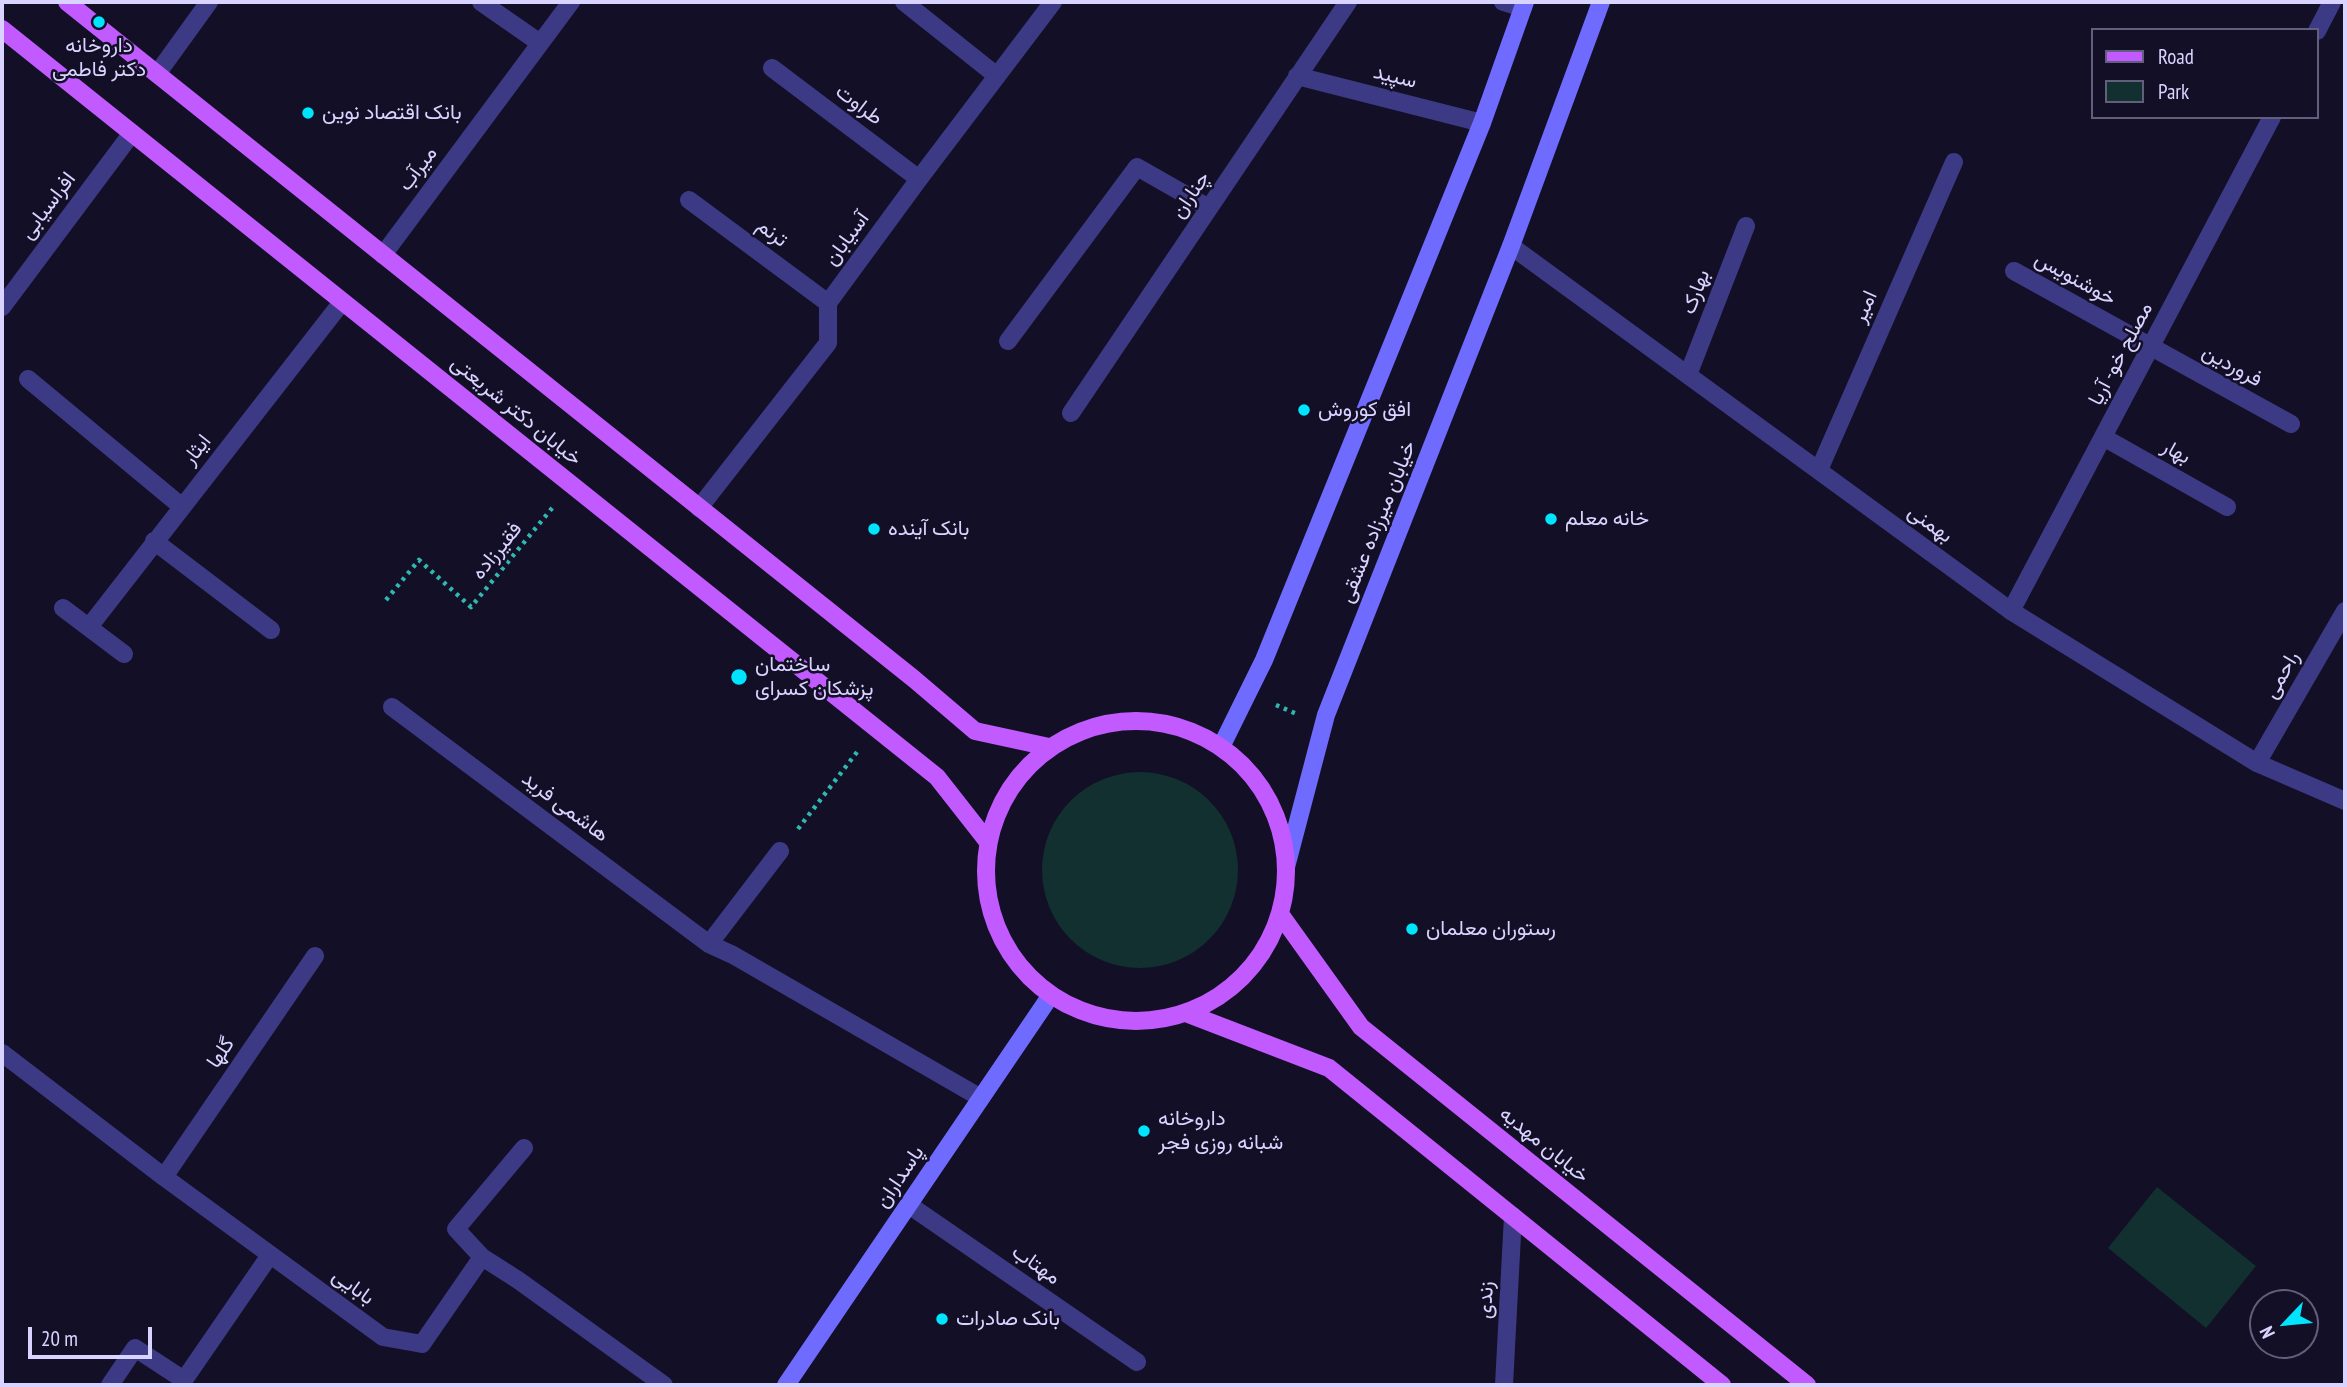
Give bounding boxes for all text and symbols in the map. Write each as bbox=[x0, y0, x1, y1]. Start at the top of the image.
marker: داروخانه دکتر فاطمی bbox=[91, 14, 107, 30]
legend bbox=[2092, 28, 2319, 119]
place label: داروخانه دکتر فاطمی bbox=[52, 33, 146, 83]
text: Road bbox=[2158, 43, 2194, 70]
street label: سپید bbox=[1371, 59, 1419, 95]
text: Park bbox=[2158, 78, 2189, 105]
street label: طراوت bbox=[830, 79, 888, 131]
place label: بانک اقتصاد نوین bbox=[322, 100, 462, 126]
marker: بانک اقتصاد نوین bbox=[300, 105, 316, 121]
street label: میرآب bbox=[393, 142, 443, 196]
street label: افراسیابی bbox=[15, 167, 81, 245]
street label: چناران bbox=[1166, 167, 1216, 223]
street label: آسیابان bbox=[819, 207, 875, 271]
street label: ترنم bbox=[751, 213, 793, 253]
street label: خوشنویس bbox=[2030, 246, 2120, 312]
street label: بهارک bbox=[1676, 266, 1716, 318]
street label: امیر bbox=[1847, 287, 1883, 327]
street label: مصلح خو- آریا bbox=[2083, 298, 2159, 410]
street label: فروردین bbox=[2198, 339, 2266, 393]
street label: خیابان دکتر شریعتی bbox=[445, 351, 587, 471]
place label: افق کوروش bbox=[1318, 397, 1411, 423]
marker: افق کوروش bbox=[1296, 402, 1312, 418]
street label: ایثار bbox=[177, 430, 217, 470]
street label: بهار bbox=[2157, 434, 2195, 470]
street label: خیابان میرزاده عشقی bbox=[1334, 437, 1422, 607]
street label: بهمنی bbox=[1903, 499, 1957, 549]
place label: خانه معلم bbox=[1565, 506, 1649, 532]
marker: خانه معلم bbox=[1543, 511, 1559, 527]
place label: بانک آینده bbox=[888, 516, 969, 542]
street label: فقیرزاده bbox=[466, 517, 528, 585]
marker: بانک آینده bbox=[866, 521, 882, 537]
street label: راحمی bbox=[2258, 647, 2306, 703]
place label: ساختمان پزشکان کسرای bbox=[755, 652, 874, 702]
marker: ساختمان پزشکان کسرای bbox=[729, 667, 749, 687]
street label: هاشمی فرید bbox=[516, 766, 614, 848]
place label: رستوران معلمان bbox=[1426, 916, 1556, 942]
marker: رستوران معلمان bbox=[1404, 921, 1420, 937]
street label: گلها bbox=[202, 1033, 240, 1073]
street label: خیابان مهدیه bbox=[1494, 1101, 1594, 1189]
place label: داروخانه شبانه روزی فجر bbox=[1158, 1106, 1283, 1156]
marker: داروخانه شبانه روزی فجر bbox=[1136, 1123, 1152, 1139]
street label: پاسداران bbox=[870, 1141, 930, 1213]
street label: مهتاب bbox=[1007, 1239, 1065, 1291]
street label: بابایی bbox=[327, 1263, 379, 1311]
street label: زندی bbox=[1472, 1281, 1500, 1319]
north arrow bbox=[2249, 1289, 2319, 1359]
place label: بانک صادرات bbox=[956, 1306, 1060, 1332]
marker: بانک صادرات bbox=[934, 1311, 950, 1327]
scale bar bbox=[32, 1314, 156, 1358]
text: N bbox=[2254, 1322, 2280, 1342]
text: 20 m bbox=[41, 1325, 78, 1352]

